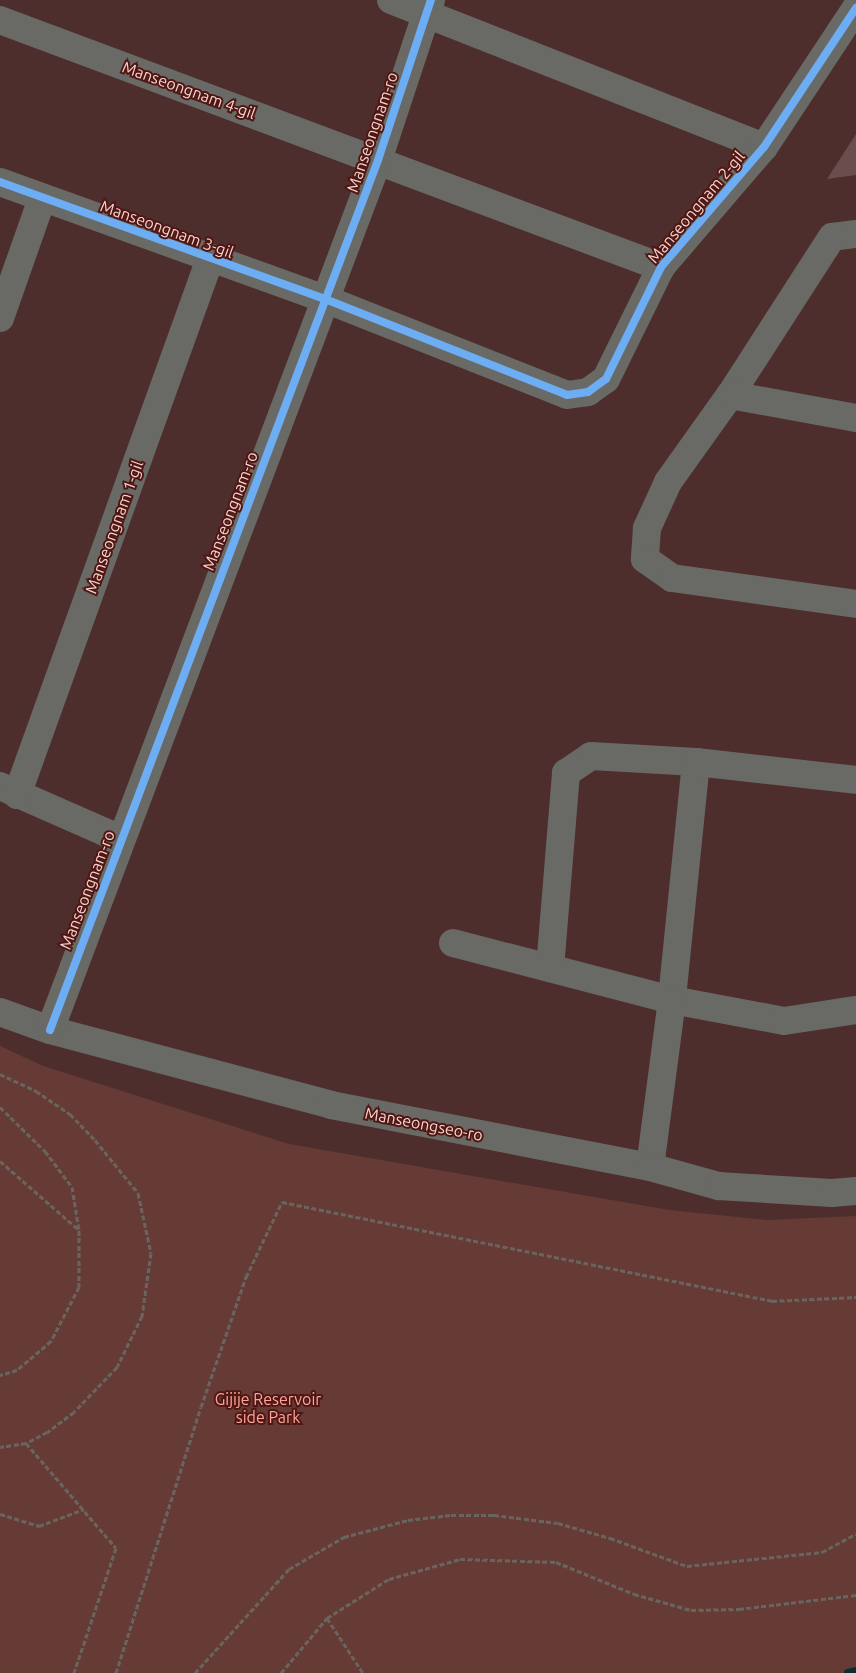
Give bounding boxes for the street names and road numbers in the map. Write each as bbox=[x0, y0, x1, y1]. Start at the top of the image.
street label: Manseongnam 4-gil bbox=[120, 57, 258, 123]
street label: Manseongnam-ro bbox=[342, 69, 402, 195]
street label: Manseongnam 2-gil bbox=[643, 147, 749, 267]
street label: Manseongnam 3-gil bbox=[98, 196, 236, 262]
street label: Manseongnam-ro bbox=[198, 449, 262, 573]
street label: Manseongnam 1-gil bbox=[81, 458, 147, 596]
street label: Manseongnam-ro bbox=[55, 828, 119, 952]
street label: Manseongseo-ro bbox=[363, 1103, 485, 1145]

